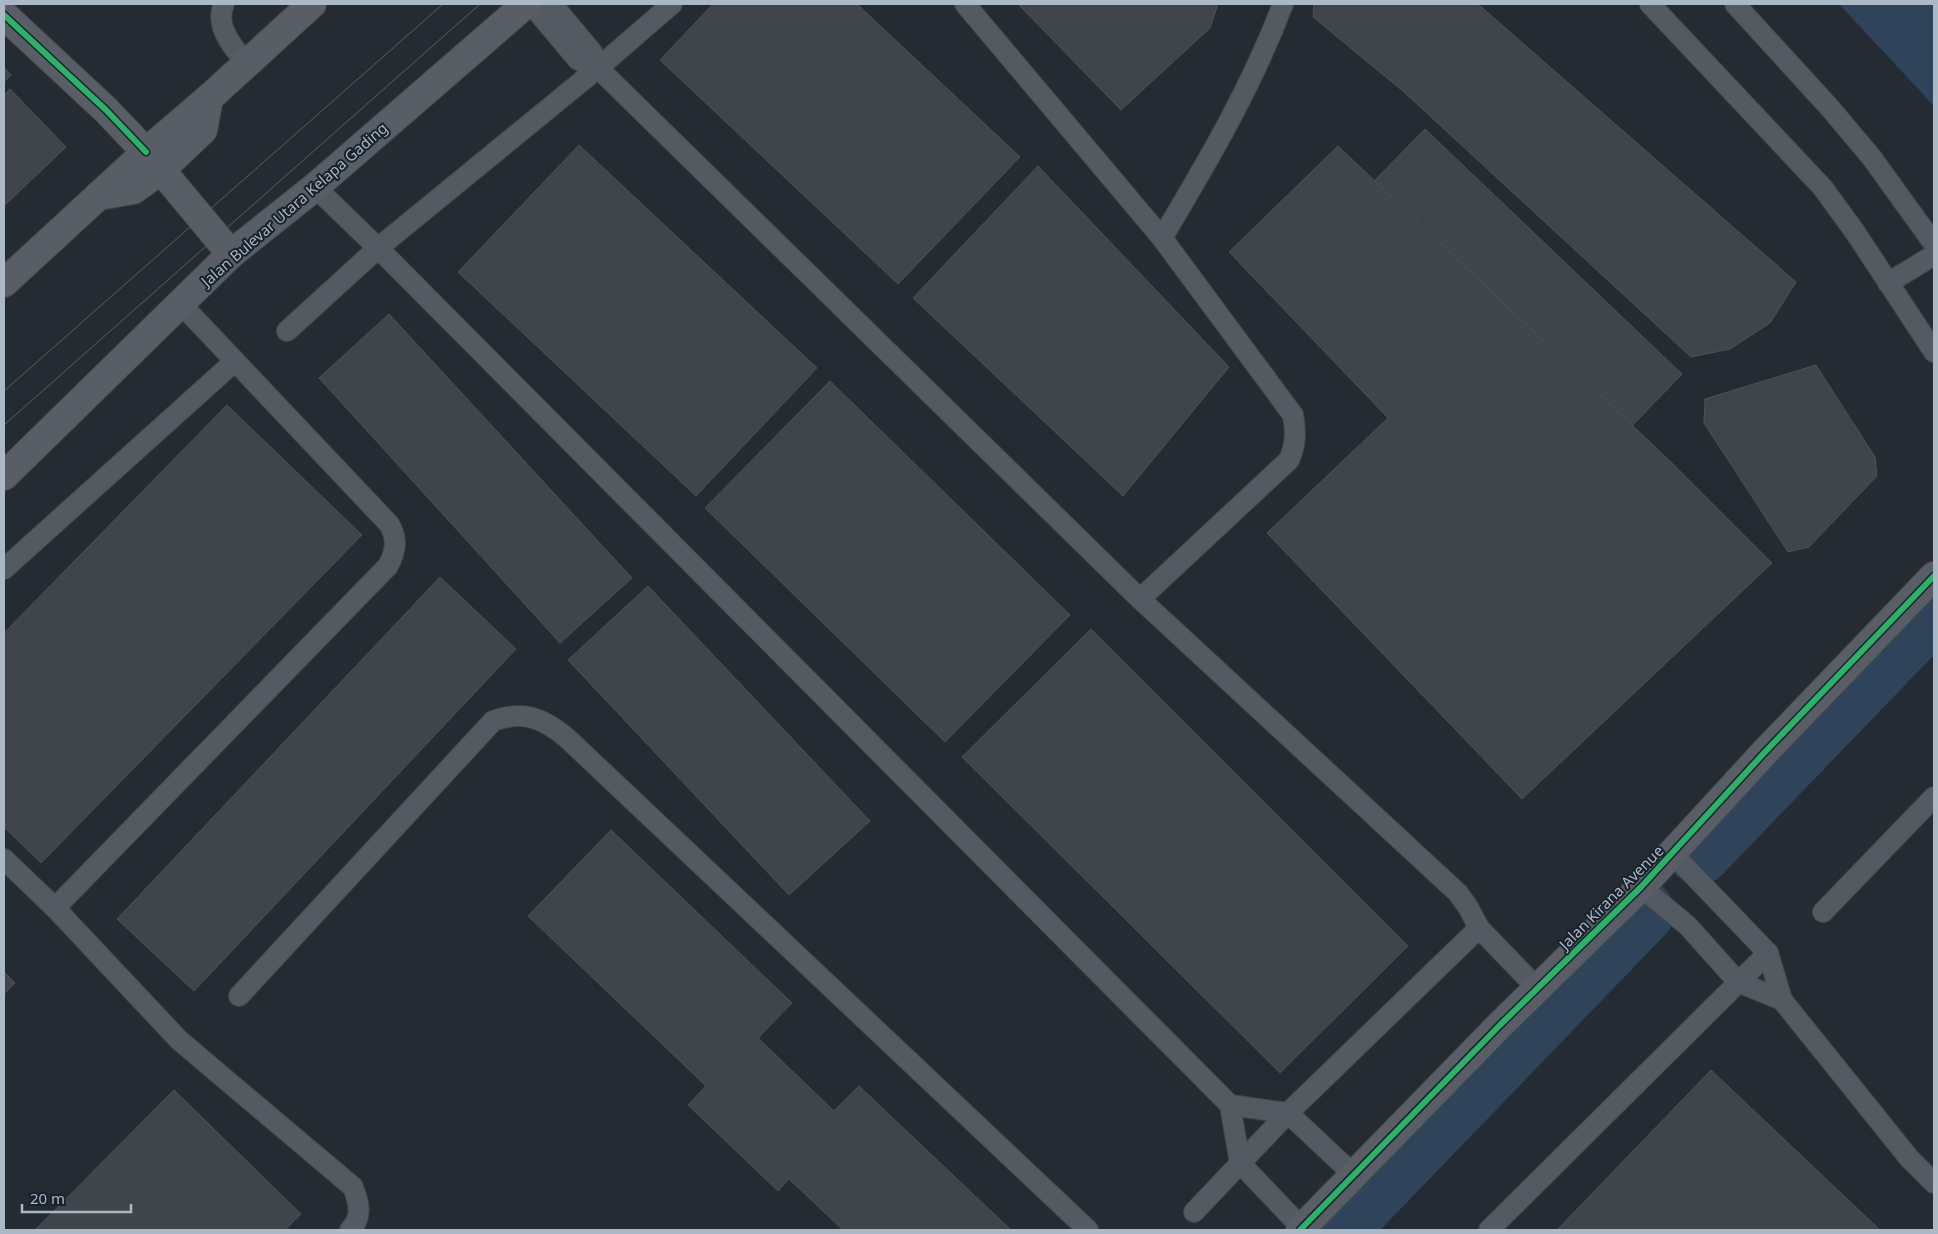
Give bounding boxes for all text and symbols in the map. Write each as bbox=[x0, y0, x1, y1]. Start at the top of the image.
street label: Jalan Bulevar Utara Kelapa Gading bbox=[195, 118, 391, 292]
street label: Jalan Kirana Avenue bbox=[1553, 841, 1667, 955]
scale bar bbox=[22, 1182, 131, 1214]
text: 20 m bbox=[30, 1188, 65, 1208]

